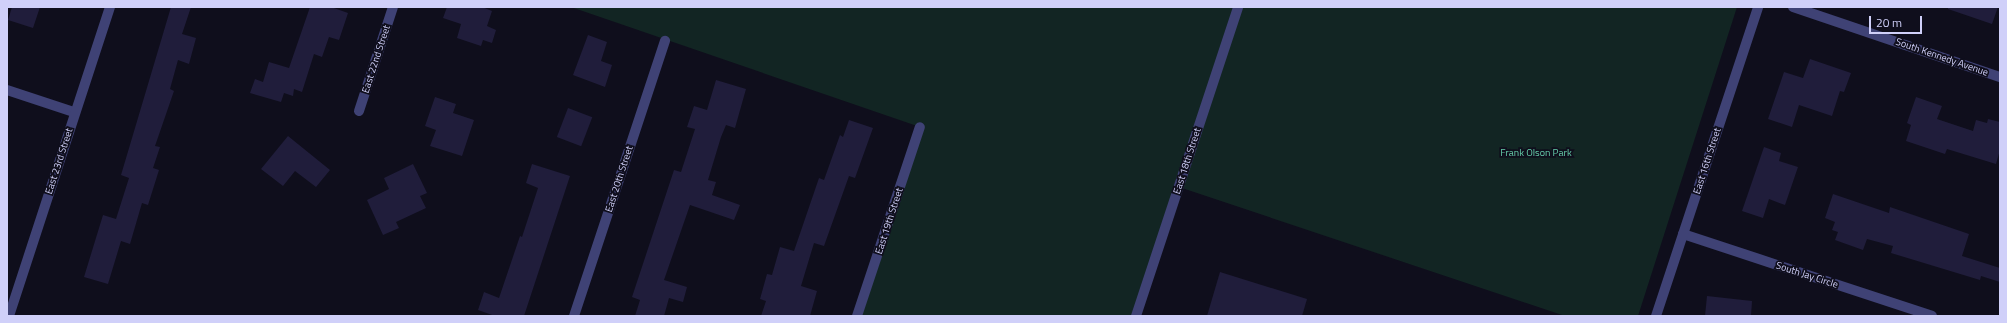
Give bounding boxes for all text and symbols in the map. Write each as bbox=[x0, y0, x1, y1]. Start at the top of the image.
scale bar bbox=[1871, 8, 1924, 34]
text: 20 m bbox=[1876, 13, 1902, 32]
street label: East 22nd Street bbox=[359, 24, 393, 94]
street label: South Kennedy Avenue bbox=[1894, 36, 1990, 78]
street label: East 23rd Street bbox=[43, 126, 75, 196]
street label: East 18th Street bbox=[1171, 126, 1203, 196]
street label: East 16th Street bbox=[1691, 126, 1723, 196]
street label: East 20th Street bbox=[603, 144, 635, 214]
park label: Frank Olson Park bbox=[1500, 147, 1572, 159]
street label: East 19th Street bbox=[873, 186, 905, 256]
street label: South Jay Circle bbox=[1774, 259, 1840, 291]

